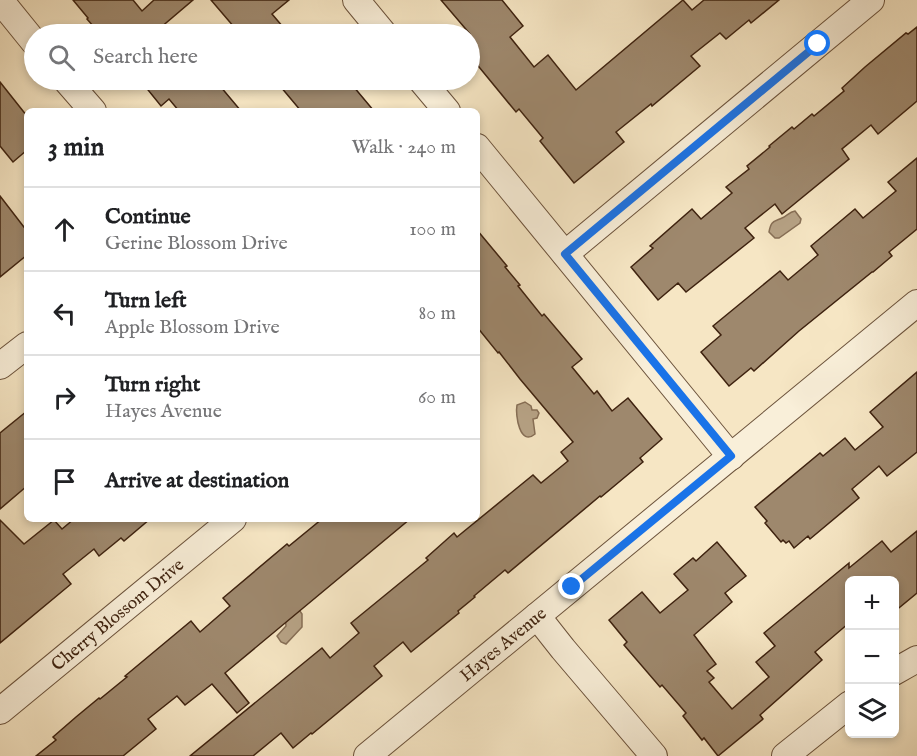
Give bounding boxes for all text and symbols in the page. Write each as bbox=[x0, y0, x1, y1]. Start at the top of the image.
search box bbox=[24, 24, 480, 90]
route start bbox=[804, 30, 830, 56]
icon: search bbox=[45, 41, 78, 74]
text: Search here bbox=[93, 43, 198, 71]
text: 3 min bbox=[48, 131, 104, 164]
text: Walk · 240 m bbox=[351, 135, 456, 160]
text: Continue bbox=[105, 203, 191, 231]
icon: ahead bbox=[48, 213, 81, 246]
text: 100 m bbox=[409, 217, 456, 242]
text: Gerine Blossom Drive bbox=[105, 231, 288, 256]
text: Turn left bbox=[105, 287, 187, 315]
icon: left bbox=[48, 297, 81, 330]
text: 80 m bbox=[419, 301, 456, 326]
text: Apple Blossom Drive bbox=[105, 315, 280, 340]
text: Turn right bbox=[105, 371, 200, 399]
icon: right bbox=[48, 381, 81, 414]
text: 60 m bbox=[418, 385, 456, 410]
text: Hayes Avenue bbox=[105, 399, 222, 424]
icon: arrive bbox=[48, 465, 81, 498]
text: Arrive at destination bbox=[105, 467, 289, 495]
street label: Cherry Blossom Drive bbox=[47, 554, 189, 677]
route end bbox=[558, 573, 584, 599]
map controls bbox=[845, 576, 899, 738]
button: + bbox=[845, 576, 899, 630]
street label: Hayes Avenue bbox=[456, 603, 552, 688]
button: − bbox=[845, 630, 899, 684]
button: layers bbox=[845, 684, 899, 738]

